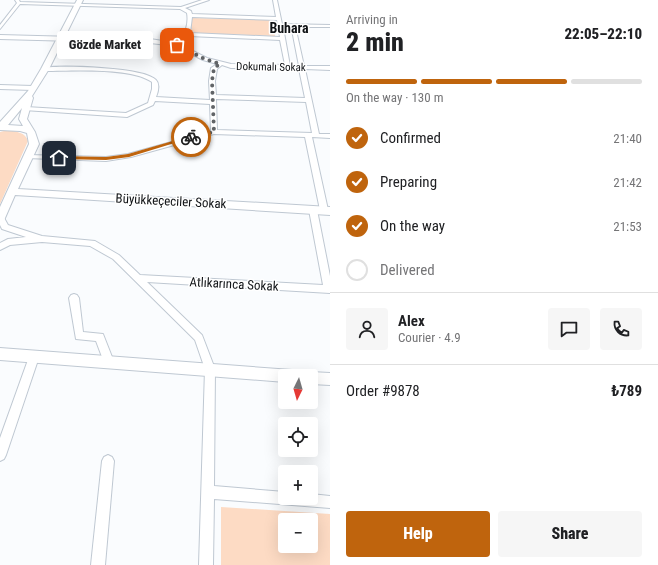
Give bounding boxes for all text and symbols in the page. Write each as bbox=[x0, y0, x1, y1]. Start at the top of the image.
text: Arriving in bbox=[346, 12, 398, 27]
district label: Buhara bbox=[269, 20, 309, 36]
text: 22:05–22:10 bbox=[564, 25, 642, 43]
text: 2 min bbox=[346, 27, 404, 57]
pin bbox=[160, 28, 194, 62]
callout: Gözde Market bbox=[57, 31, 153, 59]
icon: bag bbox=[166, 34, 188, 56]
text: Gözde Market bbox=[69, 37, 141, 52]
street label: Dokumalı Sokak bbox=[236, 60, 306, 74]
text: On the way · 130 m bbox=[346, 90, 443, 105]
courier bbox=[171, 117, 211, 157]
icon: bike bbox=[180, 126, 202, 148]
icon: check bbox=[346, 127, 368, 149]
text: Confirmed bbox=[380, 129, 441, 147]
text: 21:40 bbox=[613, 131, 642, 146]
pin bbox=[42, 141, 76, 175]
icon: home bbox=[48, 147, 70, 169]
icon: check bbox=[346, 171, 368, 193]
text: Preparing bbox=[380, 173, 437, 191]
text: 21:42 bbox=[613, 175, 642, 190]
street label: Büyükkeçeciler Sokak bbox=[115, 191, 227, 211]
icon: check bbox=[346, 215, 368, 237]
text: On the way bbox=[380, 217, 445, 235]
text: 21:53 bbox=[613, 219, 642, 234]
text: Delivered bbox=[380, 261, 435, 279]
street label: Atlıkarınca Sokak bbox=[189, 274, 279, 294]
button: person bbox=[346, 308, 388, 350]
button: chat bbox=[548, 308, 590, 350]
button: phone bbox=[600, 308, 642, 350]
text: Alex bbox=[398, 312, 425, 330]
text: Courier · 4.9 bbox=[398, 330, 461, 345]
north arrow bbox=[278, 369, 318, 409]
map controls bbox=[278, 369, 318, 553]
text: Order #9878 bbox=[346, 382, 420, 400]
text: ₺789 bbox=[611, 382, 642, 400]
button: locate bbox=[278, 417, 318, 457]
button: + bbox=[278, 465, 318, 505]
button: Help bbox=[346, 511, 490, 557]
button: Share bbox=[498, 511, 642, 557]
button: − bbox=[278, 513, 318, 553]

